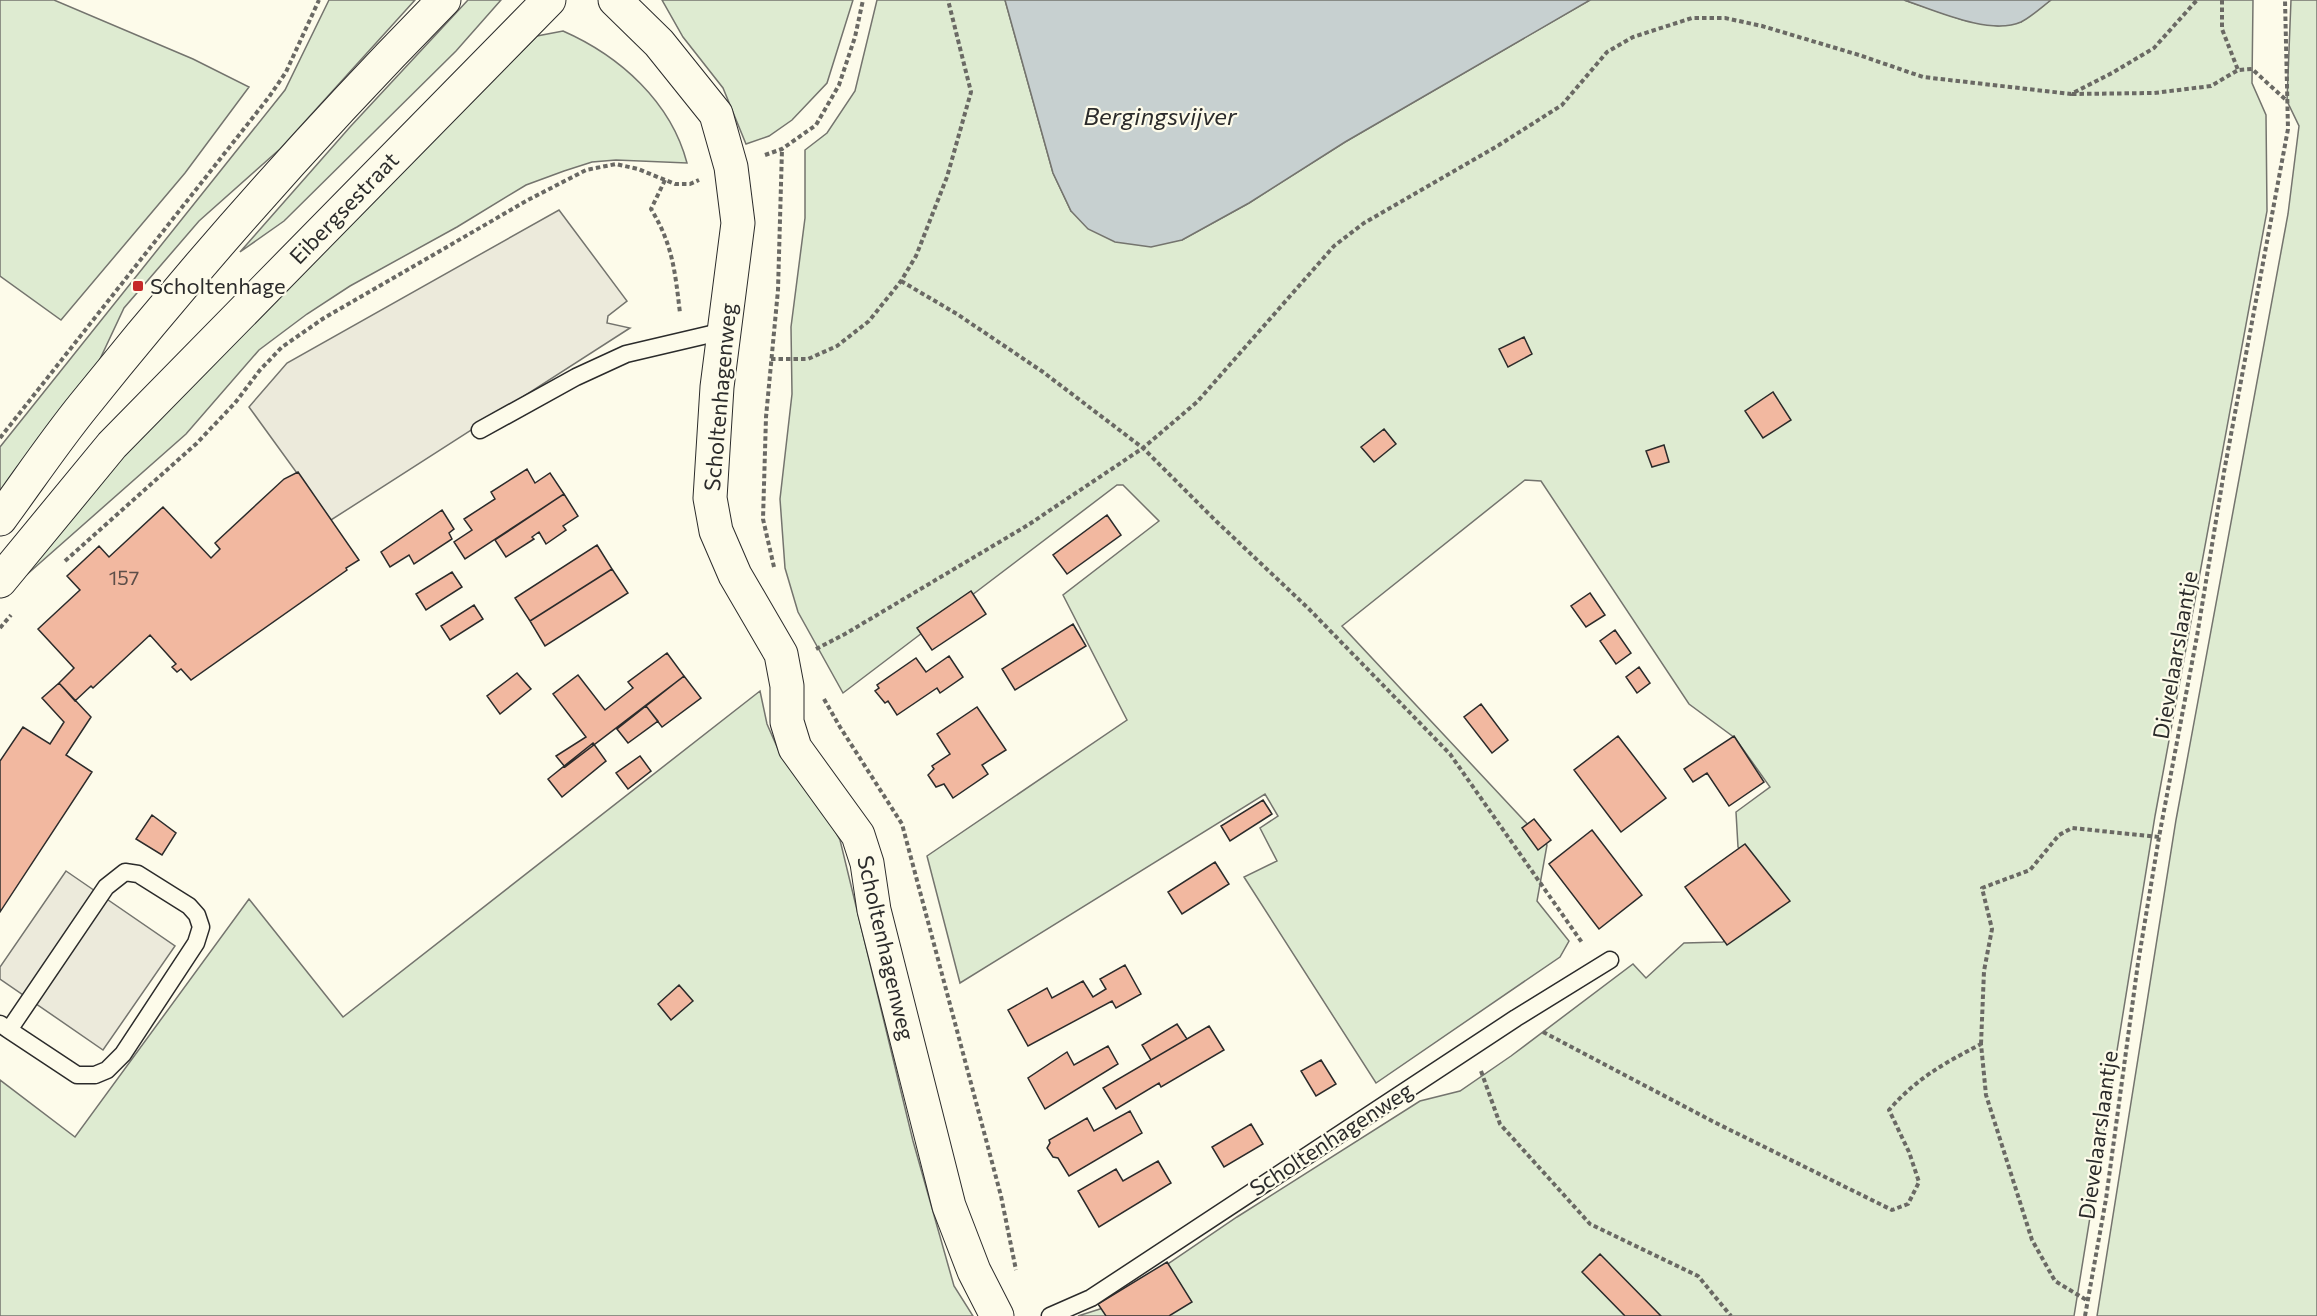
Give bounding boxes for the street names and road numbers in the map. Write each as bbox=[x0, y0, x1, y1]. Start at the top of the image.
street label: Eibergsestraat bbox=[283, 146, 404, 269]
street label: Scholtenhagenweg bbox=[698, 302, 741, 492]
street label: Dievelaarslaantje bbox=[2146, 569, 2203, 741]
street label: Scholtenhagenweg bbox=[852, 853, 921, 1043]
street label: Dievelaarslaantje bbox=[2072, 1049, 2123, 1221]
street label: Scholtenhagenweg bbox=[1244, 1076, 1417, 1201]

